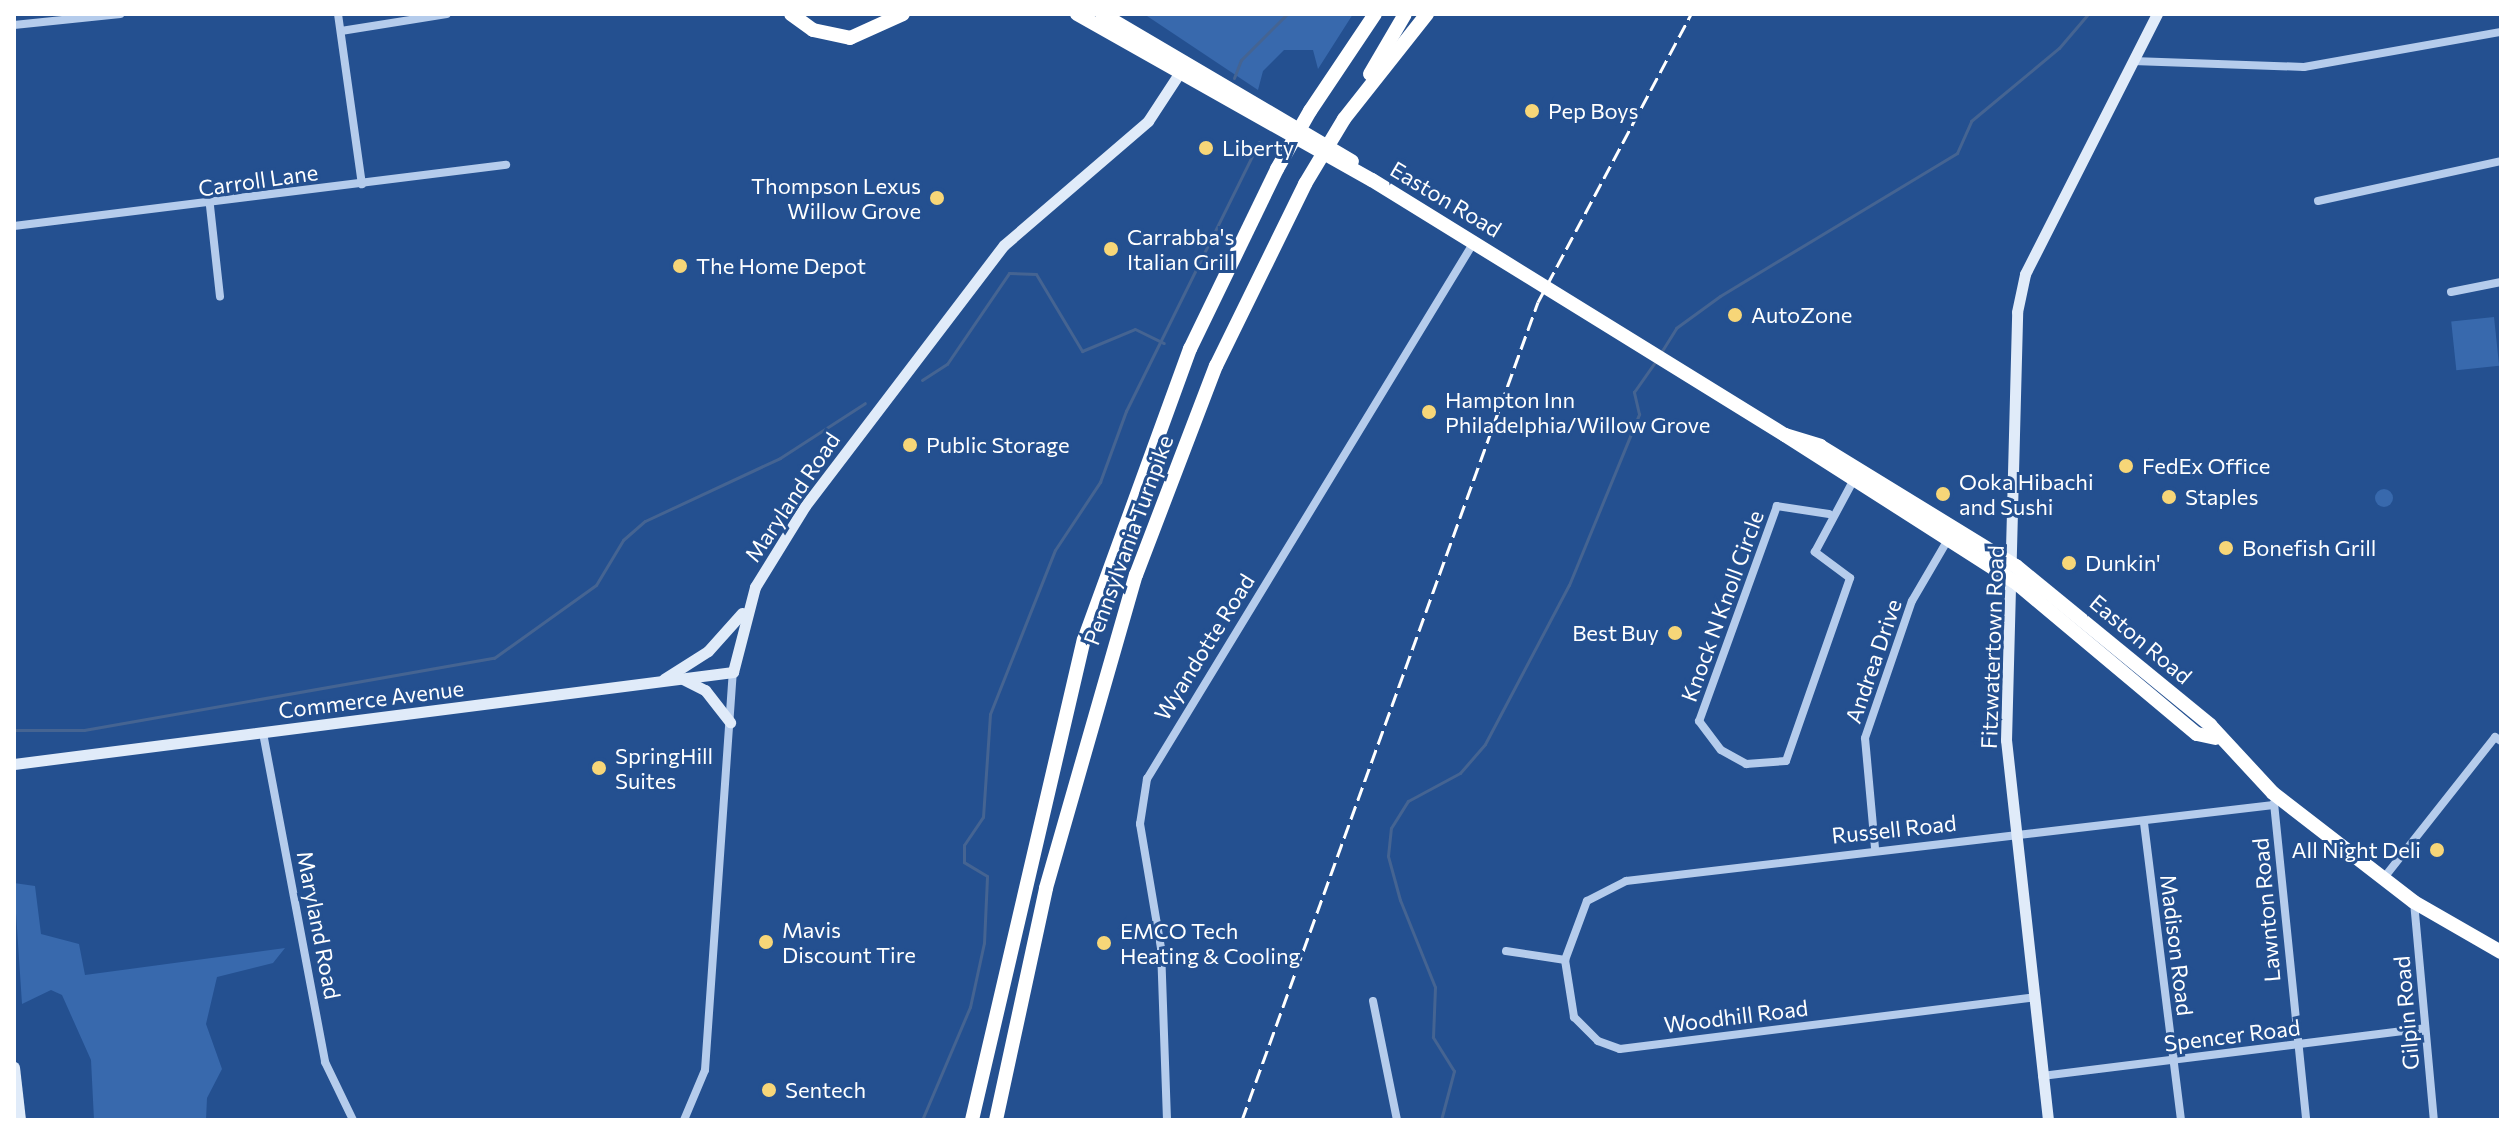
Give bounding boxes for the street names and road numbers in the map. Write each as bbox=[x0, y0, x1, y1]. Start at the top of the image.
street label: Easton Road bbox=[1386, 156, 1506, 242]
street label: Carroll Lane bbox=[196, 159, 320, 201]
street label: Maryland Road bbox=[739, 427, 845, 567]
street label: Pennsylvania Turnpike bbox=[1078, 432, 1178, 648]
street label: Knock N Knoll Circle bbox=[1675, 507, 1769, 705]
street label: Fitzwatertown Road bbox=[1975, 545, 2009, 749]
street label: Wyandotte Road bbox=[1148, 569, 1260, 725]
street label: Easton Road bbox=[2085, 589, 2197, 689]
street label: Andrea Drive bbox=[1839, 596, 1907, 726]
street label: Commerce Avenue bbox=[277, 675, 465, 723]
street label: Russell Road bbox=[1830, 809, 1958, 849]
street label: Lawnton Road bbox=[2247, 837, 2285, 983]
street label: Maryland Road bbox=[292, 849, 346, 1001]
street label: Madison Road bbox=[2155, 873, 2199, 1017]
street label: Gilpin Road bbox=[2388, 955, 2424, 1071]
street label: Woodhill Road bbox=[1662, 994, 1810, 1038]
street label: Spencer Road bbox=[2162, 1014, 2302, 1056]

